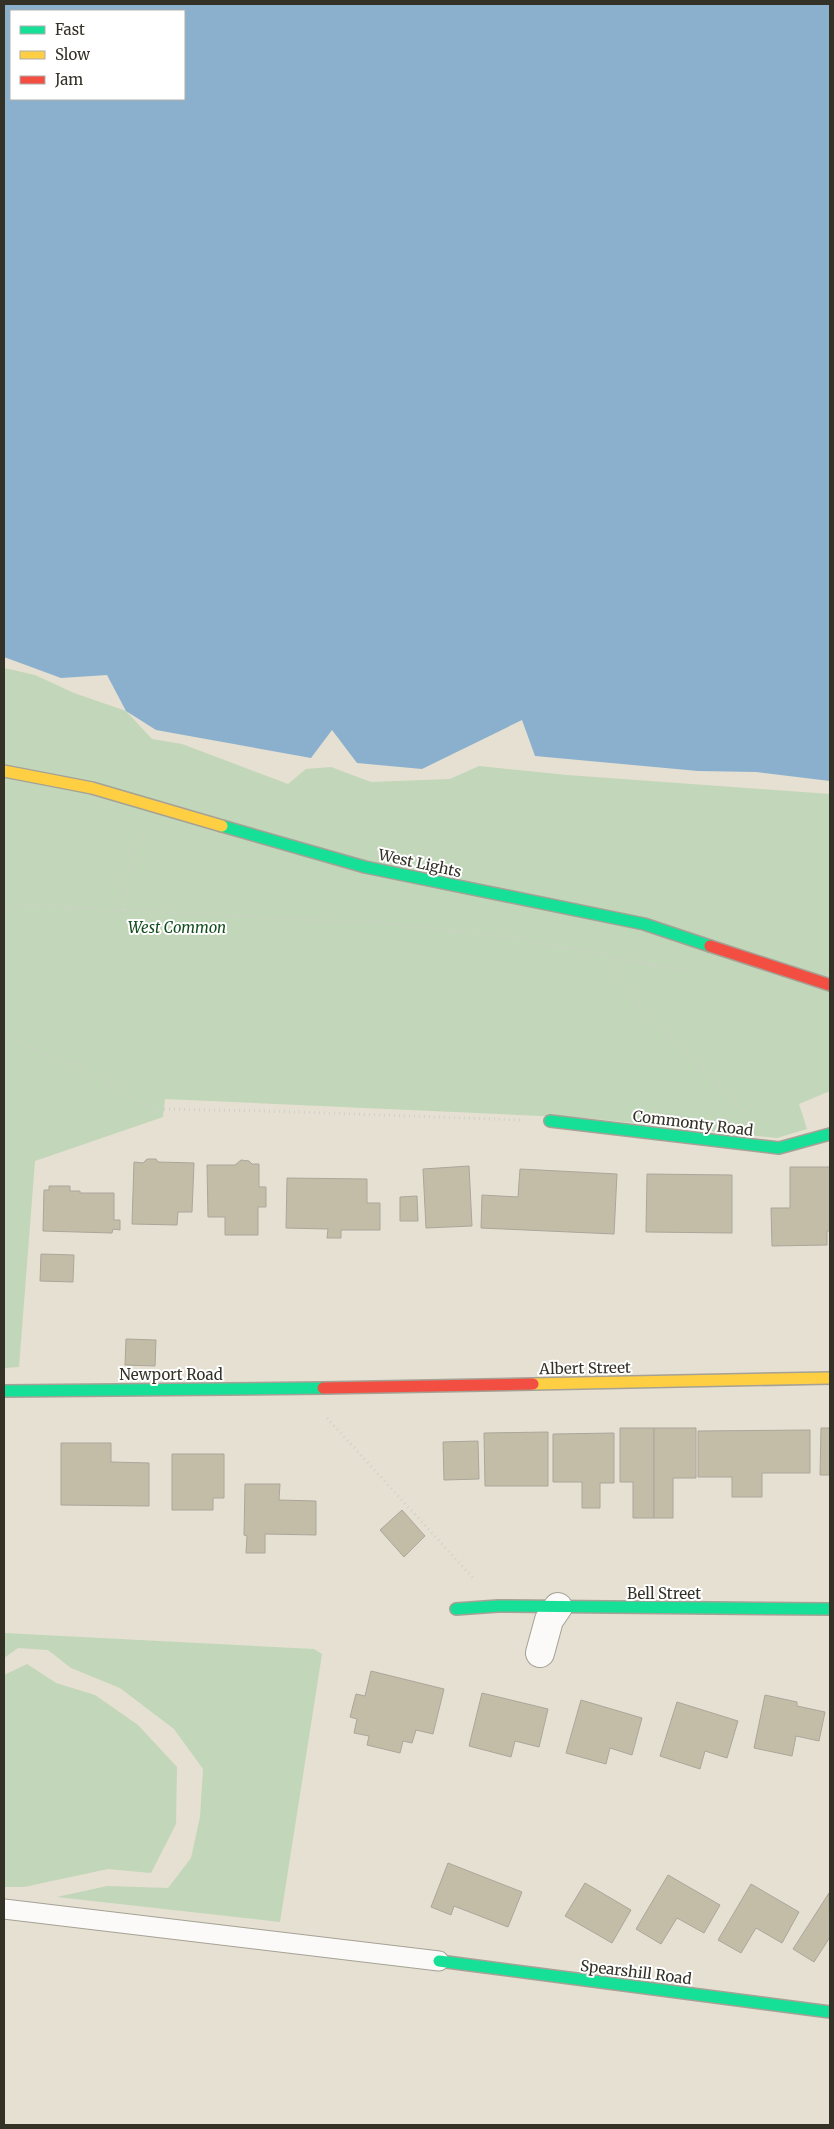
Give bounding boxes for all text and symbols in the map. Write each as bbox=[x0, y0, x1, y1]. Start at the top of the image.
legend bbox=[10, 10, 185, 100]
text: Fast bbox=[55, 20, 85, 39]
text: Slow bbox=[55, 45, 90, 64]
text: Jam bbox=[54, 70, 83, 89]
street label: West Lights bbox=[376, 845, 463, 881]
park label: West Common bbox=[128, 918, 226, 937]
street label: Commonty Road bbox=[632, 1106, 754, 1140]
street label: Albert Street bbox=[538, 1358, 631, 1378]
street label: Newport Road bbox=[119, 1365, 223, 1384]
street label: Bell Street bbox=[627, 1584, 701, 1603]
street label: Spearshill Road bbox=[579, 1956, 693, 1988]

